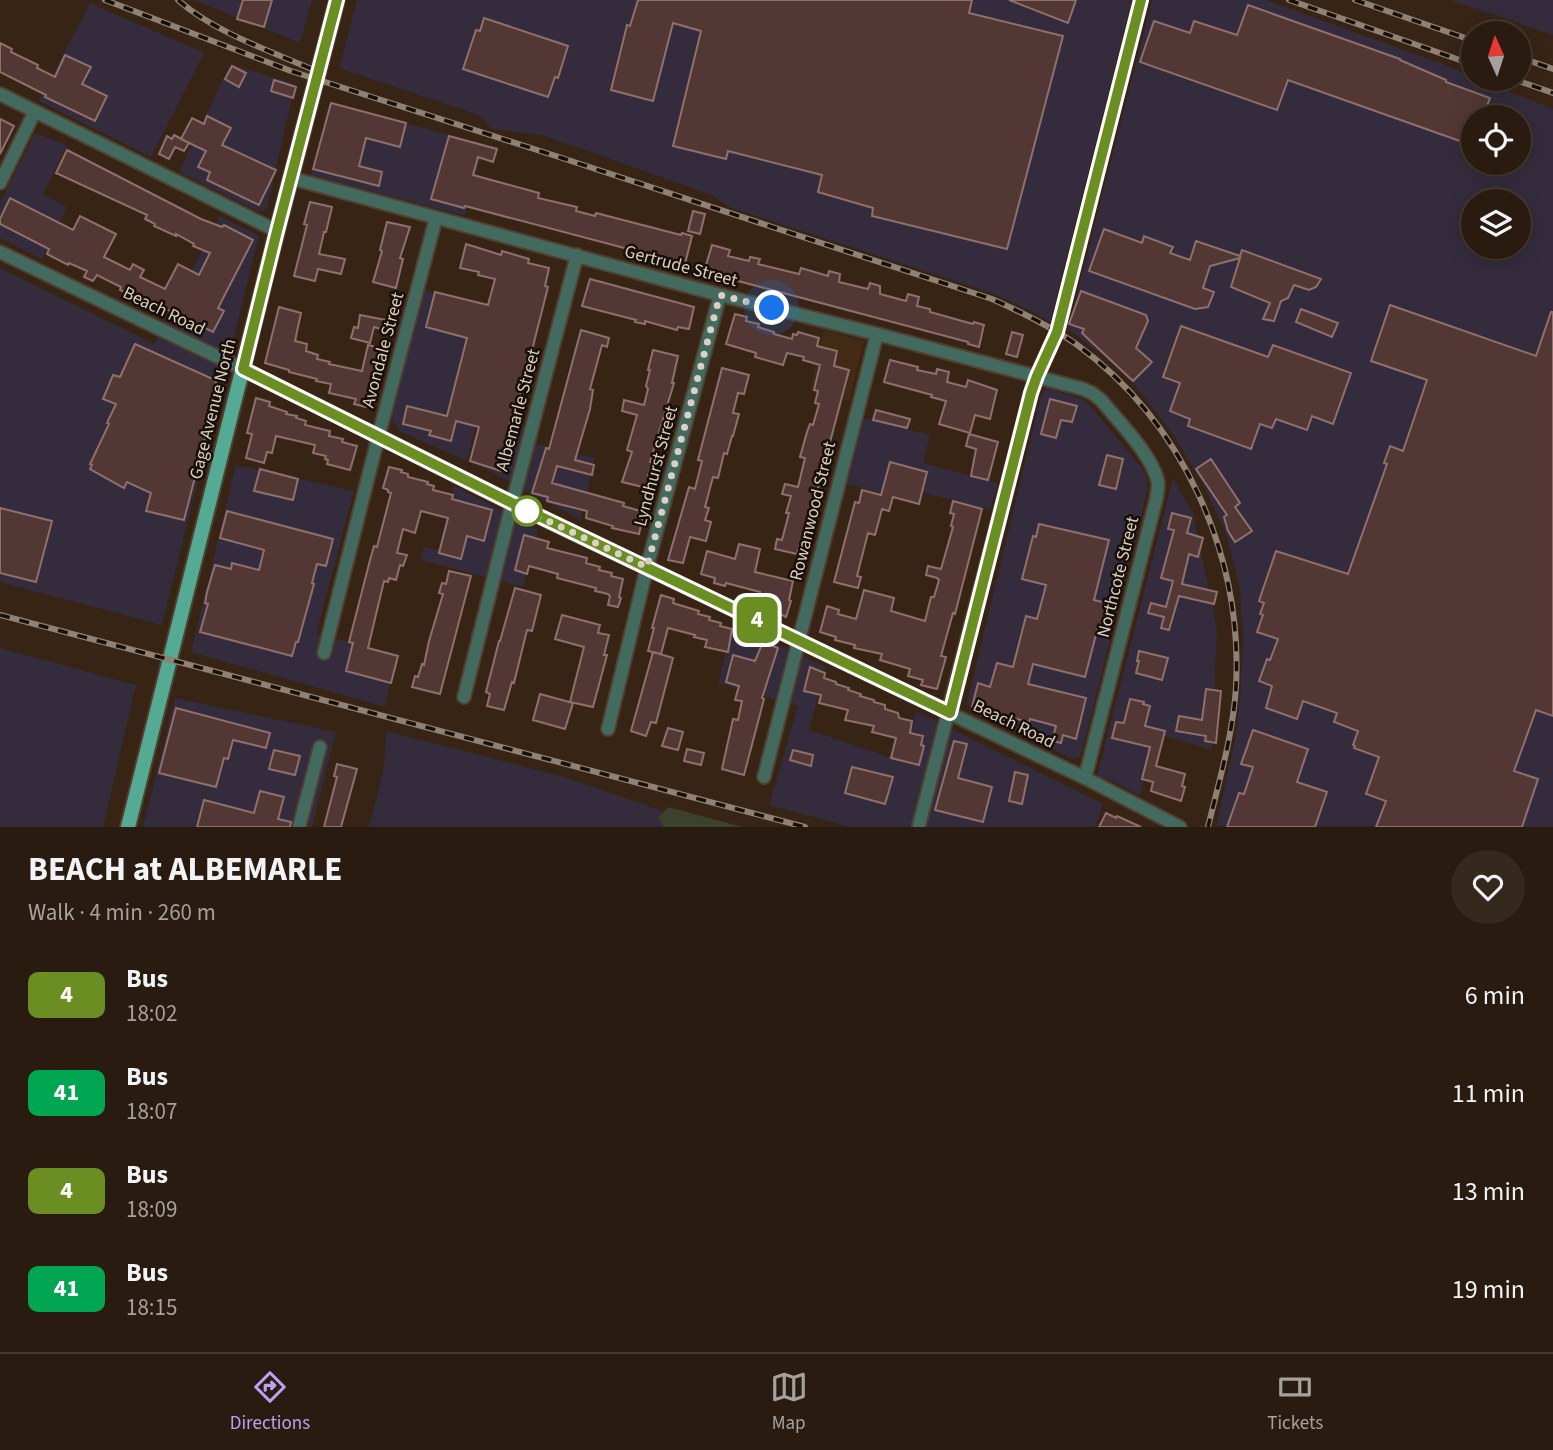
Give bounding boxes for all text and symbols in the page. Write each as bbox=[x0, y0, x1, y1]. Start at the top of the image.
north arrow bbox=[1461, 21, 1531, 91]
map controls bbox=[1461, 21, 1531, 259]
button: locate bbox=[1461, 105, 1531, 175]
button: layers bbox=[1461, 189, 1531, 259]
street label: Gertrude Street bbox=[622, 239, 740, 293]
street label: Beach Road bbox=[119, 280, 209, 342]
street label: Avondale Street bbox=[356, 289, 410, 411]
your location bbox=[754, 290, 789, 325]
street label: Gage Avenue North bbox=[183, 336, 243, 482]
street label: Albemarle Street bbox=[490, 346, 546, 474]
street label: Lyndhurst Street bbox=[628, 403, 684, 529]
street label: Rowanwood Street bbox=[784, 439, 842, 583]
unlabelled marker bbox=[512, 496, 542, 526]
street label: Northcote Street bbox=[1091, 514, 1145, 640]
line badge: 4 bbox=[734, 597, 780, 643]
text: 4 bbox=[751, 602, 763, 637]
street label: Beach Road bbox=[969, 693, 1059, 755]
text: BEACH at ALBEMARLE bbox=[28, 846, 342, 893]
button: heart bbox=[1451, 850, 1525, 924]
text: Walk · 4 min · 260 m bbox=[28, 896, 216, 929]
text: Bus bbox=[126, 960, 168, 997]
text: 4 bbox=[60, 977, 73, 1012]
text: 6 min bbox=[1465, 977, 1525, 1014]
text: 18:02 bbox=[126, 997, 177, 1030]
text: Bus bbox=[126, 1058, 168, 1095]
text: 41 bbox=[54, 1075, 79, 1110]
text: 11 min bbox=[1452, 1075, 1525, 1112]
text: 18:07 bbox=[126, 1095, 177, 1128]
text: Bus bbox=[126, 1156, 168, 1193]
text: 4 bbox=[60, 1173, 73, 1208]
text: 13 min bbox=[1452, 1173, 1525, 1210]
text: 18:09 bbox=[126, 1193, 177, 1226]
text: Bus bbox=[126, 1254, 168, 1291]
text: 41 bbox=[54, 1271, 79, 1306]
text: 19 min bbox=[1452, 1271, 1525, 1308]
text: 18:15 bbox=[126, 1291, 177, 1324]
tab: Directions bbox=[230, 1368, 310, 1437]
tab: Map bbox=[770, 1368, 808, 1437]
tab: Tickets bbox=[1267, 1368, 1323, 1437]

